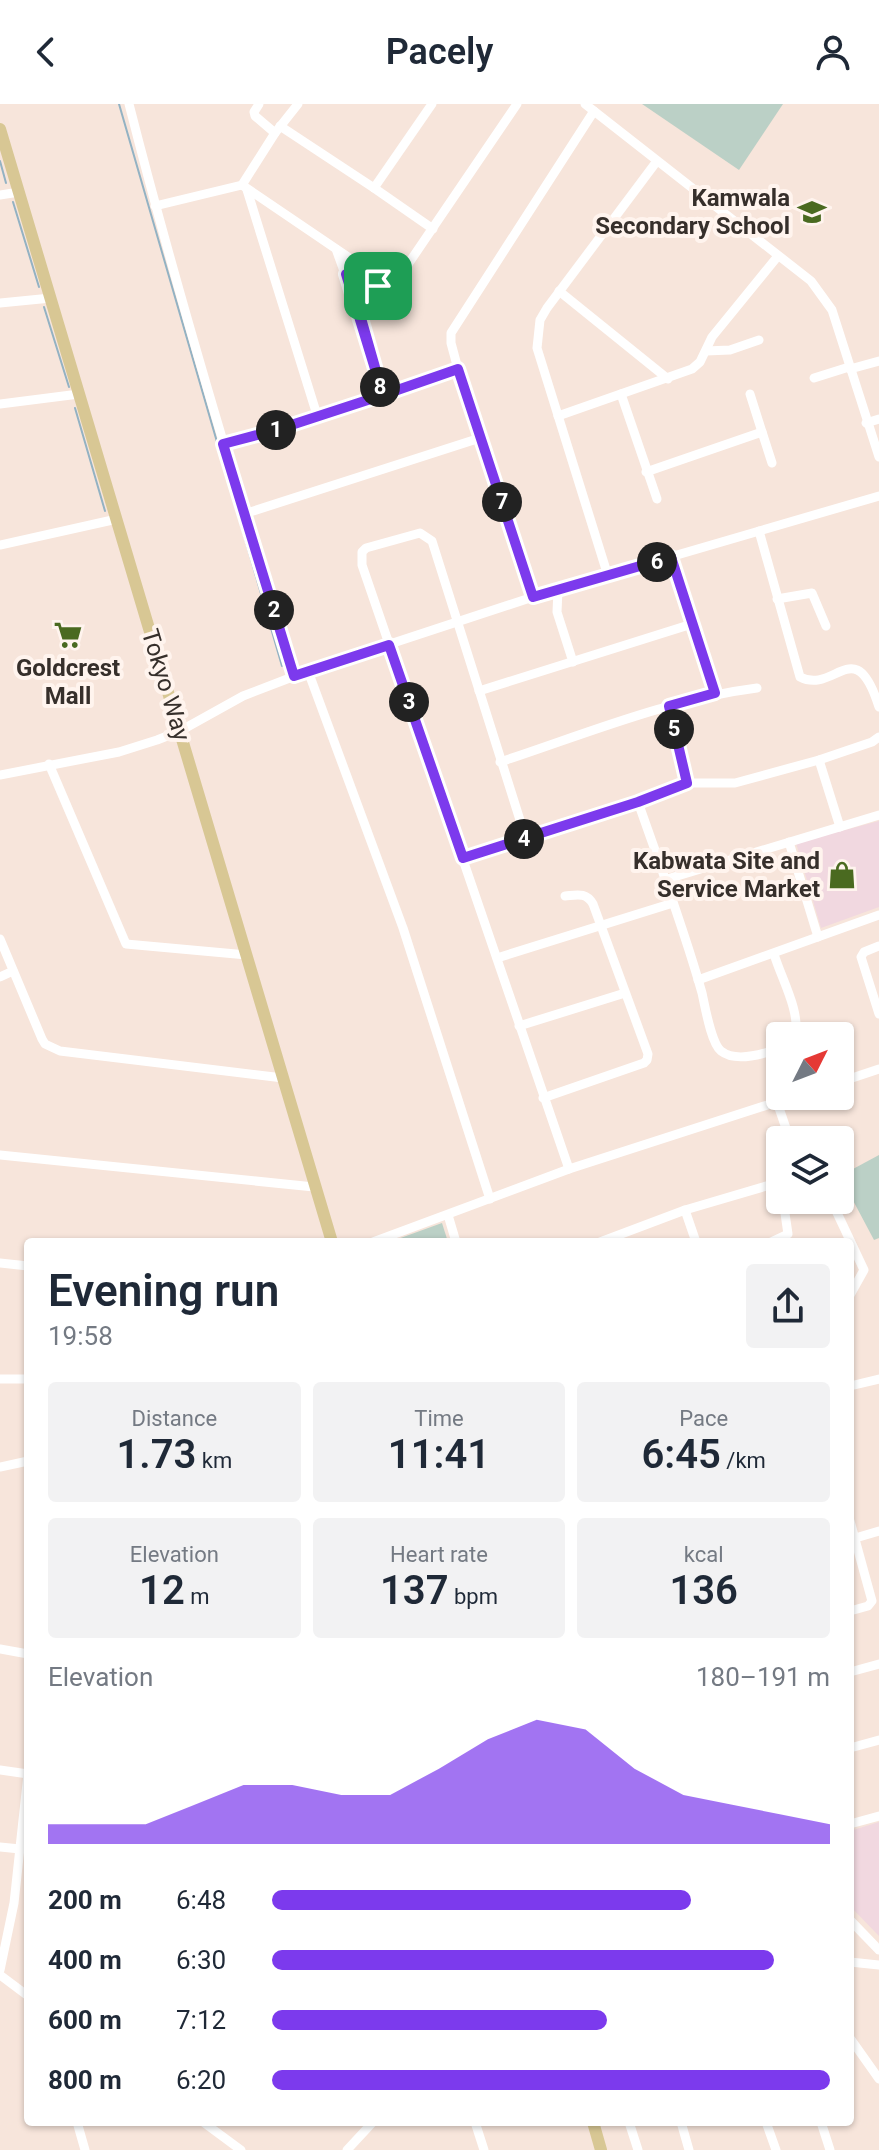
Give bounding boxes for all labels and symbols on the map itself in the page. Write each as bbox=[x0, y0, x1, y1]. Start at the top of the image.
place label: Kamwala Secondary School bbox=[595, 184, 790, 240]
school or university icon: Kamwala Secondary School bbox=[797, 197, 827, 227]
pin bbox=[344, 252, 412, 320]
pin: 8 bbox=[360, 367, 400, 407]
pin: 1 bbox=[256, 410, 296, 450]
pin: 7 bbox=[482, 482, 522, 522]
pin: 6 bbox=[637, 542, 677, 582]
pin: 2 bbox=[254, 590, 294, 630]
supermarket icon: Goldcrest Mall bbox=[53, 620, 83, 650]
street label: Tokyo Way bbox=[136, 626, 196, 745]
place label: Goldcrest Mall bbox=[16, 654, 120, 710]
pin: 3 bbox=[389, 682, 429, 722]
pin: 5 bbox=[654, 709, 694, 749]
pin: 4 bbox=[504, 819, 544, 859]
place label: Kabwata Site and Service Market bbox=[633, 847, 820, 903]
shop icon: Kabwata Site and Service Market bbox=[827, 860, 857, 890]
north arrow bbox=[766, 1022, 854, 1110]

